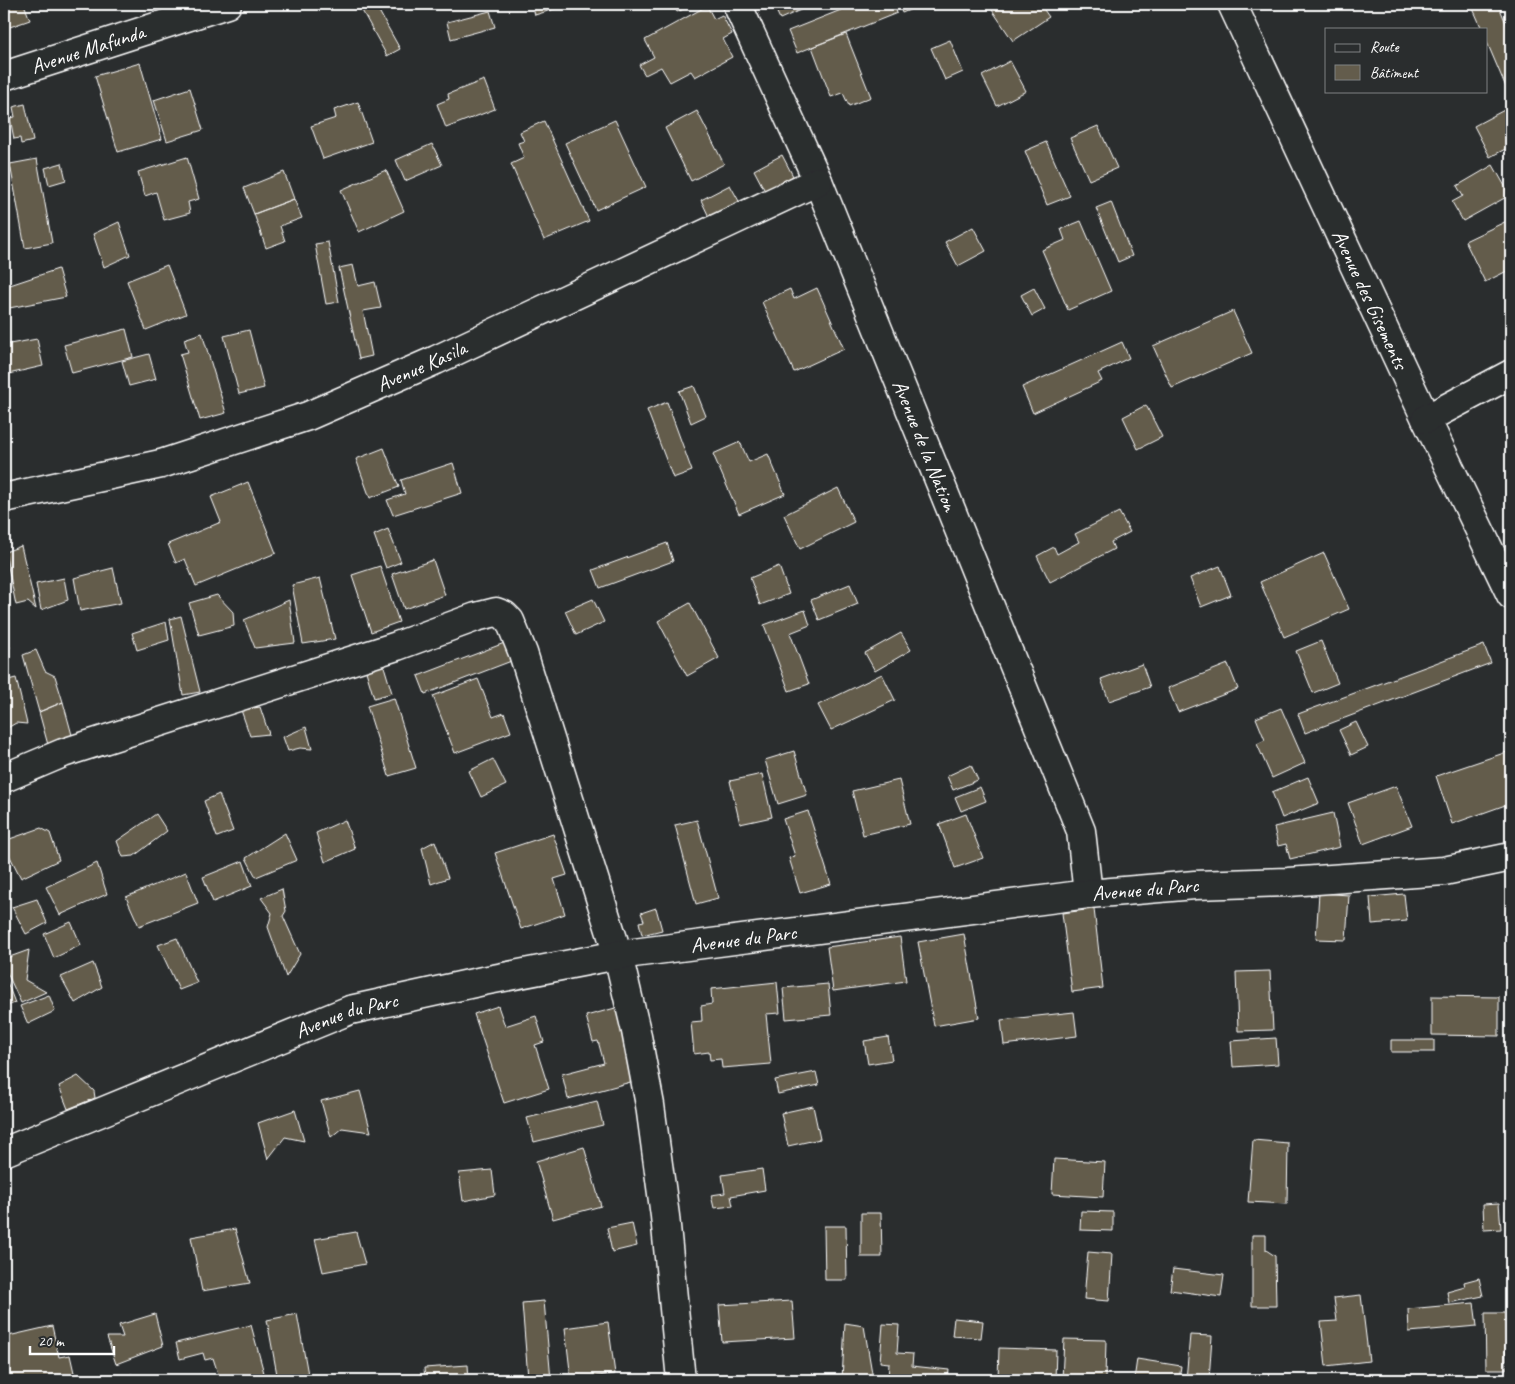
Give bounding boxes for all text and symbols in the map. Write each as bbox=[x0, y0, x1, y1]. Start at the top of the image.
street label: Avenue Mafunda bbox=[28, 18, 150, 79]
legend bbox=[1325, 28, 1488, 92]
text: Route bbox=[1370, 38, 1400, 57]
text: Bâtiment bbox=[1370, 64, 1420, 83]
street label: Avenue des Gisements bbox=[1326, 225, 1415, 375]
street label: Avenue Kasila bbox=[372, 334, 472, 397]
street label: Avenue de la Nation bbox=[887, 376, 964, 517]
street label: Avenue du Parc bbox=[1091, 872, 1201, 907]
street label: Avenue du Parc bbox=[689, 919, 799, 958]
street label: Avenue du Parc bbox=[291, 987, 402, 1044]
scale bar bbox=[30, 1324, 114, 1356]
text: 20 m bbox=[38, 1332, 65, 1351]

